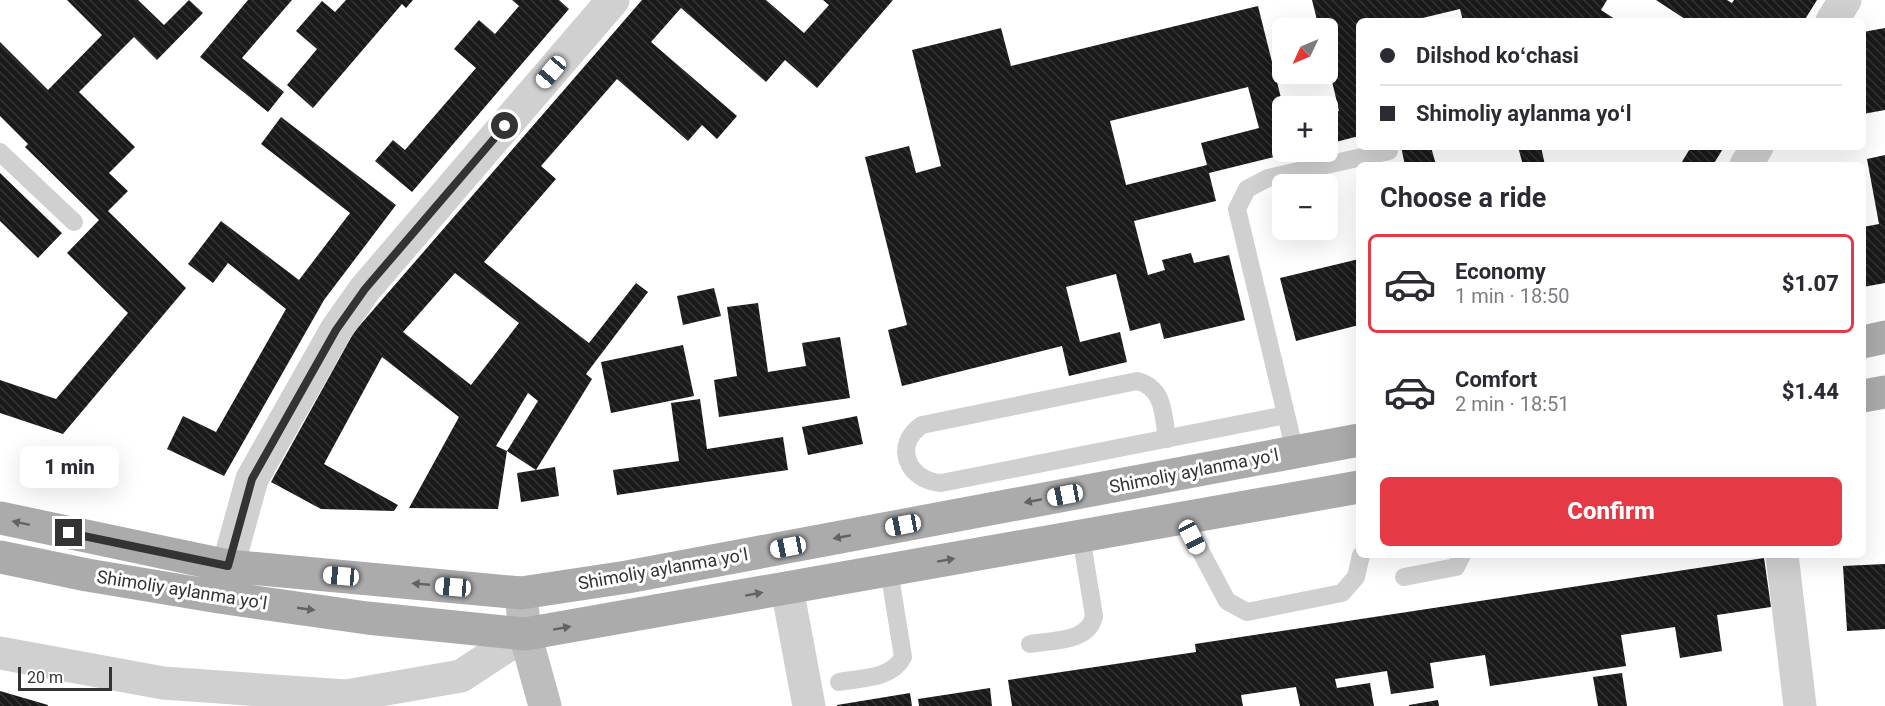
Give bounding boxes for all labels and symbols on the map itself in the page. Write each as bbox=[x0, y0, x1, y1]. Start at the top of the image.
north arrow bbox=[1272, 18, 1338, 84]
car bbox=[533, 52, 569, 92]
route start bbox=[491, 112, 518, 139]
street label: Shimoliy aylanma yoʻl bbox=[1107, 444, 1280, 497]
callout: 1 min bbox=[20, 446, 118, 488]
car bbox=[1046, 483, 1084, 507]
one-way arrow bbox=[1024, 497, 1043, 506]
car bbox=[884, 513, 922, 537]
car bbox=[1176, 517, 1208, 557]
one-way arrow bbox=[11, 518, 30, 527]
route end bbox=[55, 519, 82, 546]
one-way arrow bbox=[832, 533, 851, 542]
car bbox=[769, 535, 807, 559]
street label: Shimoliy aylanma yoʻl bbox=[576, 543, 749, 594]
one-way arrow bbox=[937, 555, 956, 564]
car bbox=[322, 565, 360, 587]
street label: Shimoliy aylanma yoʻl bbox=[95, 566, 269, 613]
car bbox=[434, 576, 472, 598]
one-way arrow bbox=[411, 579, 430, 589]
one-way arrow bbox=[745, 589, 764, 598]
one-way arrow bbox=[297, 605, 316, 614]
one-way arrow bbox=[553, 623, 572, 632]
scale bar bbox=[18, 664, 112, 692]

